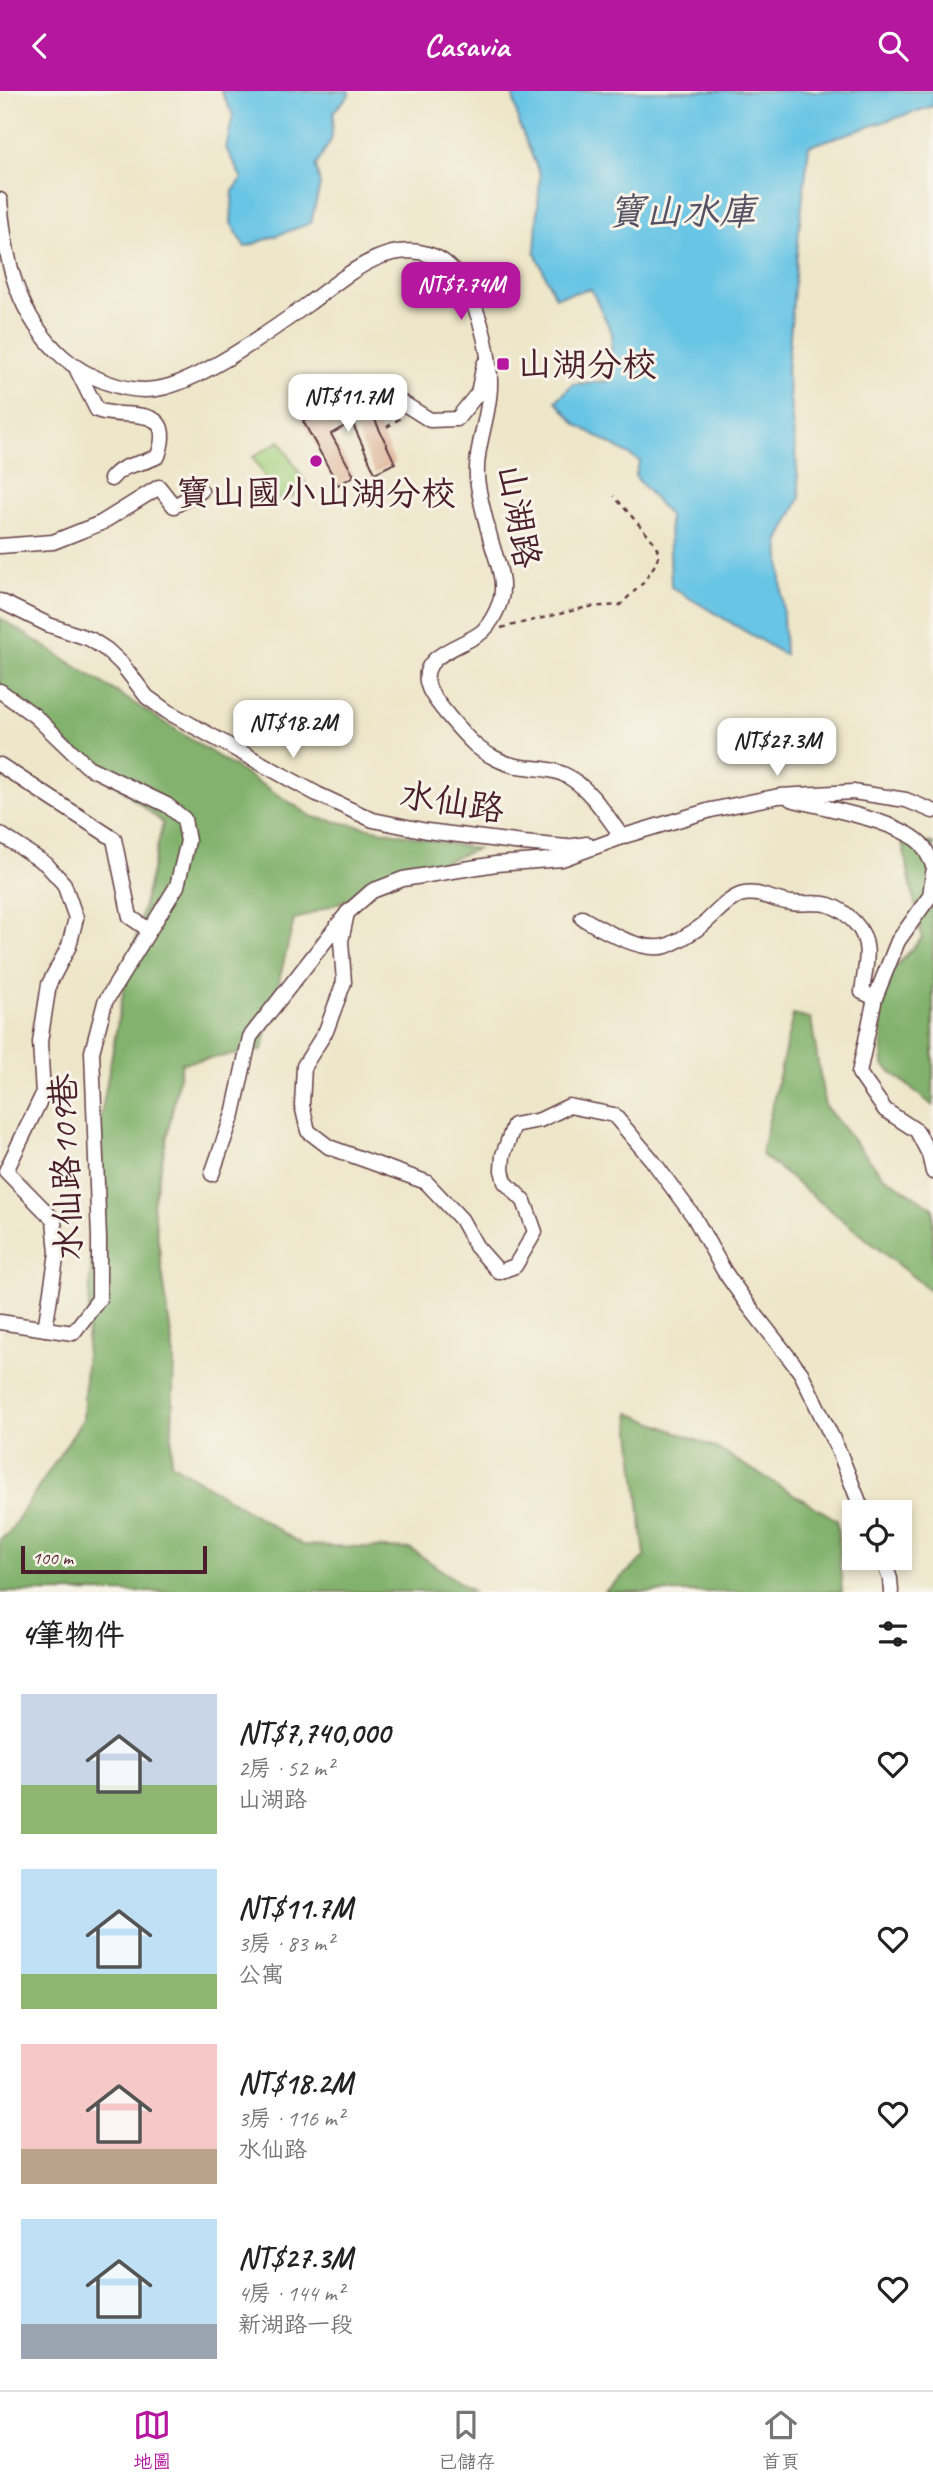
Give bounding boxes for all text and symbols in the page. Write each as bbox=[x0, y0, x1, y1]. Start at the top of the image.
text: Casavia bbox=[424, 25, 509, 66]
icon: back bbox=[21, 27, 59, 65]
icon: search bbox=[874, 27, 912, 65]
water label: 寶山水庫 bbox=[608, 188, 759, 235]
pin: NT$7.74M bbox=[389, 263, 533, 322]
text: NT$7.74M bbox=[417, 270, 505, 299]
place label: 山湖分校 bbox=[517, 342, 657, 387]
marker: 山湖分校 bbox=[495, 356, 511, 372]
pin: NT$11.7M bbox=[276, 375, 420, 434]
text: NT$11.7M bbox=[304, 382, 392, 411]
marker: 寶山國小山湖分校 bbox=[308, 453, 324, 469]
street label: 山湖路 bbox=[488, 460, 550, 572]
place label: 寶山國小山湖分校 bbox=[176, 471, 456, 516]
pin: NT$18.2M bbox=[221, 701, 365, 760]
text: NT$18.2M bbox=[249, 708, 337, 737]
pin: NT$27.3M bbox=[705, 719, 849, 778]
text: NT$27.3M bbox=[733, 726, 821, 755]
street label: 水仙路 bbox=[397, 772, 507, 832]
street label: 水仙路109巷 bbox=[40, 1073, 92, 1261]
map controls bbox=[842, 1500, 912, 1570]
button: locate bbox=[842, 1500, 912, 1570]
scale bar bbox=[21, 1543, 206, 1575]
text: 100 m bbox=[32, 1546, 73, 1570]
icon: filters bbox=[874, 1615, 912, 1653]
text: 4筆物件 bbox=[21, 1616, 125, 1654]
text: NT$7,740,000 bbox=[238, 1714, 390, 1752]
icon: home bbox=[77, 1722, 161, 1806]
icon: heart bbox=[874, 1745, 912, 1783]
text: 2房 · 52 m² bbox=[238, 1754, 333, 1783]
text: 山湖路 bbox=[238, 1785, 307, 1814]
text: NT$11.7M bbox=[238, 1889, 352, 1927]
icon: home bbox=[77, 1897, 161, 1981]
icon: heart bbox=[874, 1920, 912, 1958]
text: 3房 · 83 m² bbox=[238, 1929, 333, 1958]
text: 公寓 bbox=[238, 1960, 284, 1989]
text: NT$18.2M bbox=[238, 2064, 352, 2102]
icon: home bbox=[77, 2072, 161, 2156]
icon: heart bbox=[874, 2095, 912, 2133]
text: 3房 · 116 m² bbox=[238, 2104, 344, 2133]
text: 水仙路 bbox=[238, 2135, 307, 2164]
text: NT$27.3M bbox=[238, 2239, 352, 2277]
icon: home bbox=[77, 2247, 161, 2331]
icon: heart bbox=[874, 2270, 912, 2308]
text: 4房 · 144 m² bbox=[238, 2279, 344, 2308]
text: 新湖路一段 bbox=[238, 2310, 353, 2339]
tab: 地圖 bbox=[133, 2406, 171, 2474]
tab: 已儲存 bbox=[438, 2406, 495, 2474]
tab: 首頁 bbox=[762, 2406, 800, 2474]

